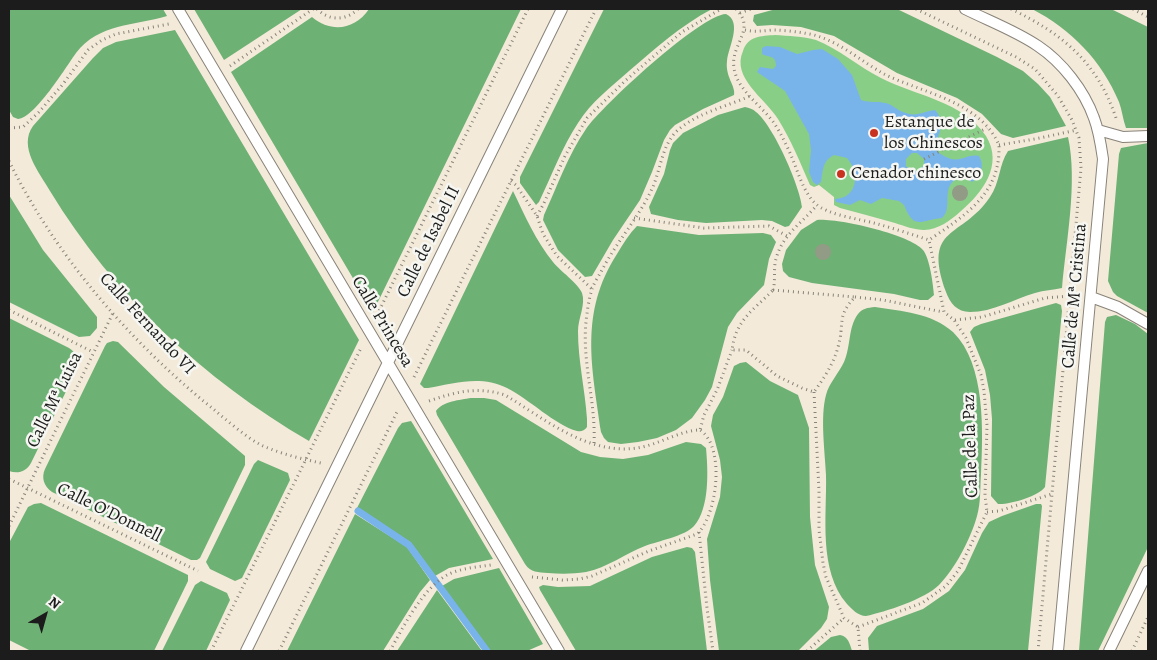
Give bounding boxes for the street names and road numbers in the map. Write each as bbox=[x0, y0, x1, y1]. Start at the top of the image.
street label: Calle de Isabel II bbox=[393, 183, 465, 301]
street label: Calle de Mª Cristina bbox=[1058, 223, 1092, 369]
street label: Calle Fernando VI bbox=[94, 269, 200, 379]
street label: Calle Princesa bbox=[346, 272, 418, 372]
street label: Calle Mª Luisa bbox=[22, 348, 88, 452]
street label: Calle de la Paz bbox=[958, 394, 984, 498]
street label: Calle O'Donnell bbox=[53, 478, 165, 548]

